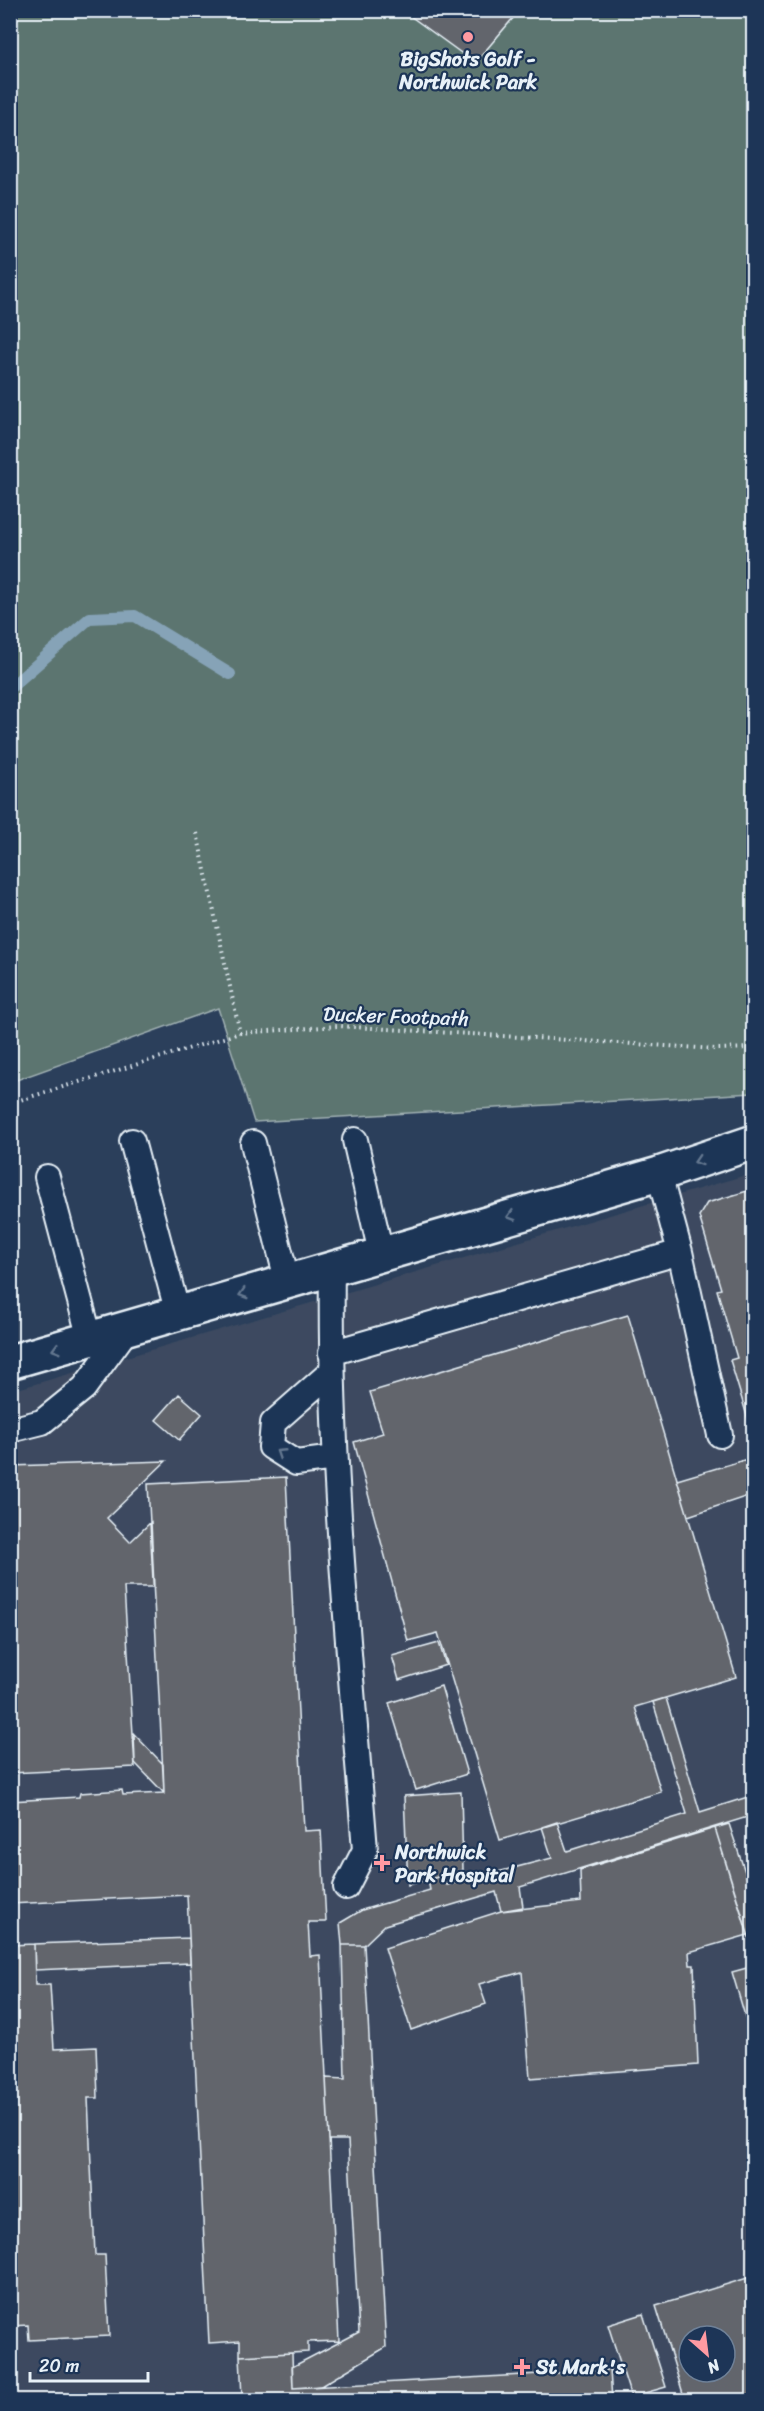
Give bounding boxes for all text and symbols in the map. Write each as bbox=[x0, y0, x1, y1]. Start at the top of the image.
marker: BigShots Golf - Northwick Park bbox=[461, 30, 475, 44]
place label: BigShots Golf - Northwick Park bbox=[398, 42, 537, 100]
street label: Ducker Footpath bbox=[323, 996, 469, 1037]
one-way arrow bbox=[693, 1154, 704, 1166]
one-way arrow bbox=[506, 1209, 517, 1221]
one-way arrow bbox=[238, 1287, 249, 1299]
one-way arrow bbox=[51, 1342, 62, 1354]
one-way arrow bbox=[276, 1449, 287, 1460]
place label: Northwick Park Hospital bbox=[394, 1835, 516, 1893]
marker: Northwick Park Hospital bbox=[373, 1854, 391, 1872]
north arrow bbox=[677, 2324, 737, 2384]
scale bar bbox=[30, 2345, 148, 2383]
text: 20 m bbox=[39, 2350, 79, 2382]
place label: St Mark's bbox=[535, 2350, 626, 2385]
text: N bbox=[701, 2351, 726, 2383]
marker: St Mark's bbox=[513, 2358, 531, 2376]

